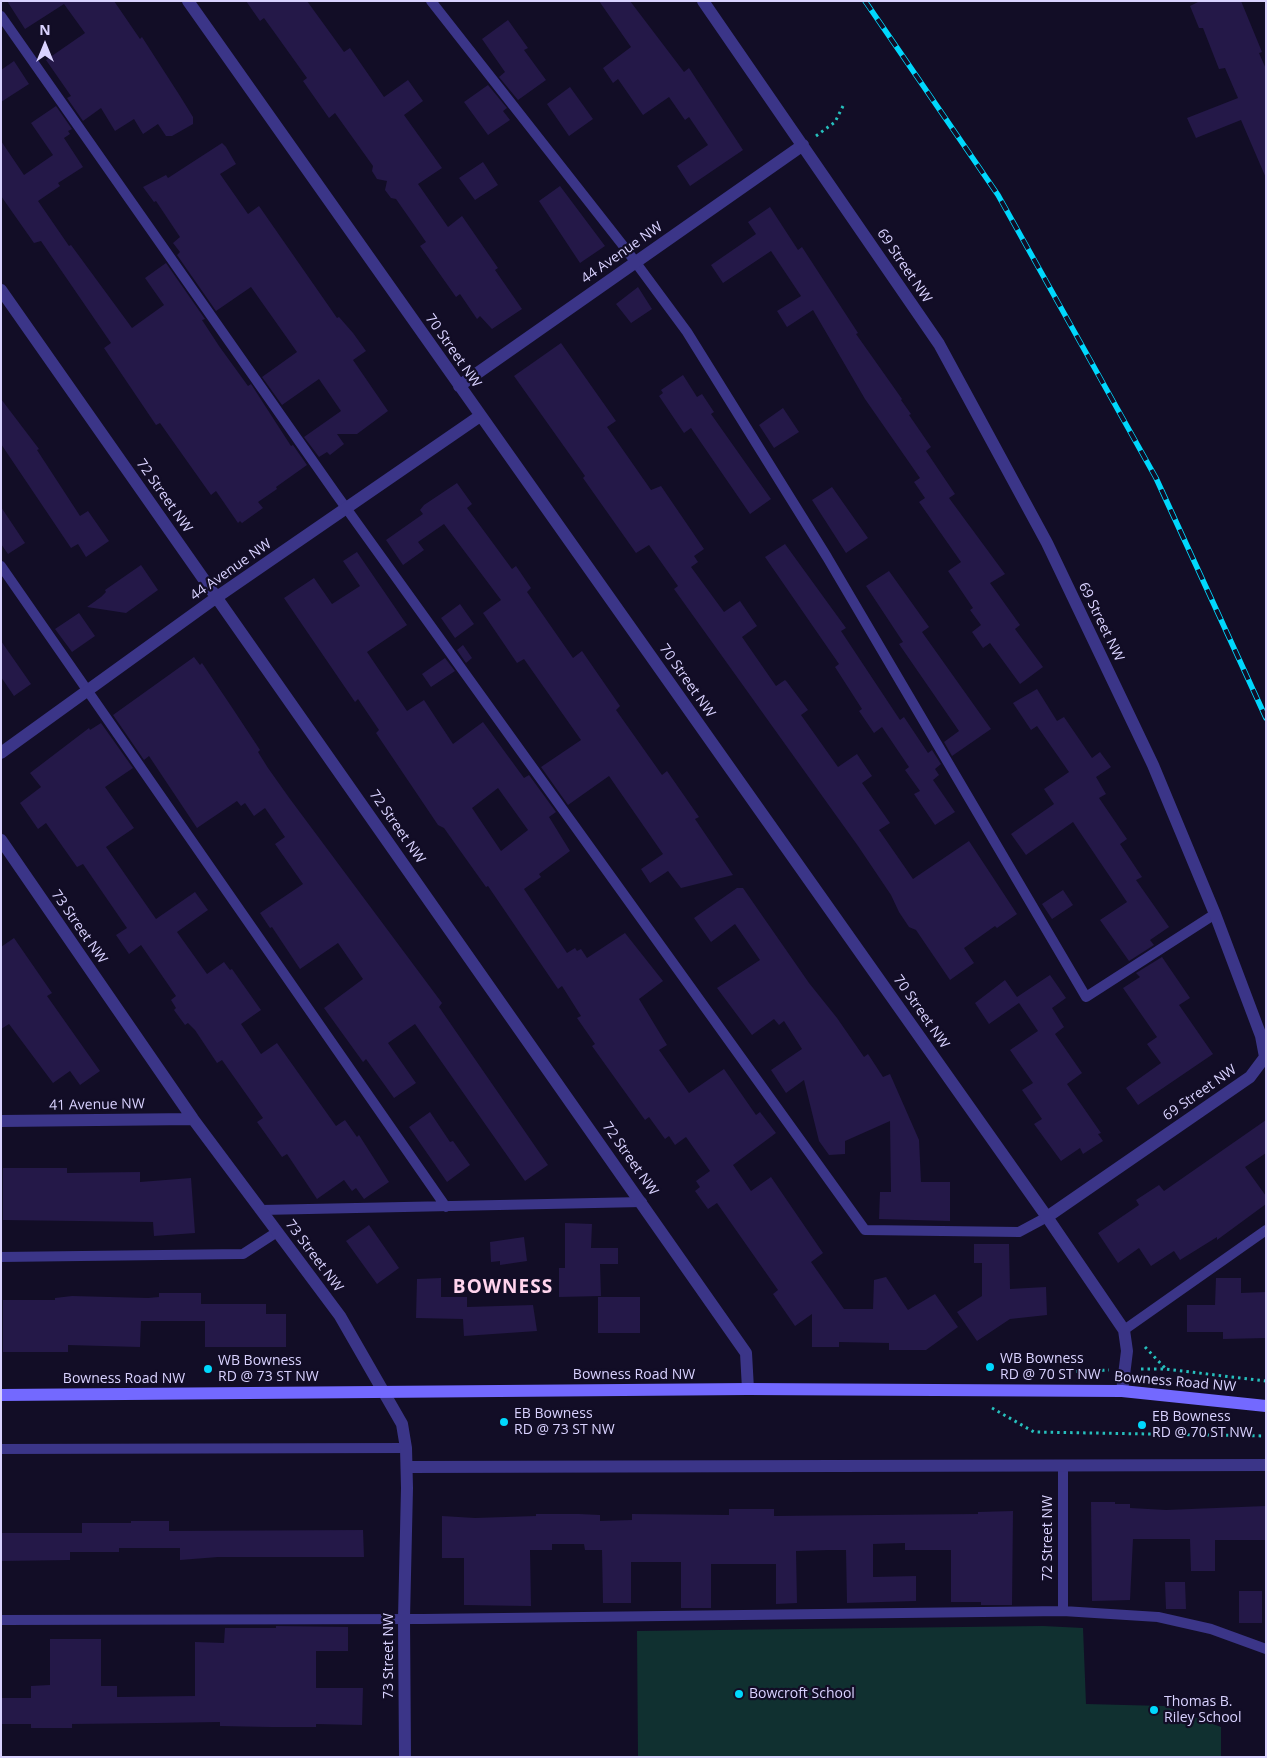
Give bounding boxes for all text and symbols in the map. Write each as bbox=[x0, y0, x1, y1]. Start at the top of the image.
north arrow bbox=[20, 20, 70, 70]
text: N bbox=[39, 20, 51, 39]
street label: 44 Avenue NW bbox=[578, 219, 666, 287]
street label: 69 Street NW bbox=[873, 226, 935, 306]
street label: 70 Street NW bbox=[421, 311, 485, 391]
street label: 72 Street NW bbox=[132, 456, 196, 536]
street label: 44 Avenue NW bbox=[187, 536, 275, 604]
street label: 69 Street NW bbox=[1075, 580, 1127, 664]
street label: 70 Street NW bbox=[655, 641, 719, 721]
street label: 72 Street NW bbox=[365, 787, 429, 867]
street label: 73 Street NW bbox=[47, 887, 111, 967]
street label: 70 Street NW bbox=[889, 972, 953, 1052]
street label: 69 Street NW bbox=[1160, 1061, 1240, 1125]
street label: 41 Avenue NW bbox=[49, 1096, 145, 1114]
street label: 72 Street NW bbox=[598, 1119, 662, 1199]
street label: 73 Street NW bbox=[281, 1217, 347, 1295]
district label: BOWNESS bbox=[452, 1277, 554, 1299]
place label: WB Bowness RD @ 70 ST NW bbox=[1000, 1351, 1101, 1384]
place label: WB Bowness RD @ 73 ST NW bbox=[218, 1353, 319, 1385]
marker: WB Bowness RD @ 70 ST NW bbox=[984, 1361, 996, 1373]
marker: WB Bowness RD @ 73 ST NW bbox=[202, 1363, 214, 1375]
street label: Bowness Road NW bbox=[573, 1367, 695, 1383]
street label: Bowness Road NW bbox=[1113, 1368, 1237, 1396]
street label: Bowness Road NW bbox=[63, 1371, 185, 1387]
place label: EB Bowness RD @ 73 ST NW bbox=[514, 1406, 615, 1438]
place label: EB Bowness RD @ 70 ST NW bbox=[1152, 1409, 1253, 1441]
marker: EB Bowness RD @ 73 ST NW bbox=[498, 1416, 510, 1428]
marker: EB Bowness RD @ 70 ST NW bbox=[1136, 1419, 1148, 1431]
street label: 72 Street NW bbox=[1040, 1495, 1056, 1581]
street label: 73 Street NW bbox=[381, 1613, 397, 1699]
place label: Bowcroft School bbox=[749, 1686, 855, 1702]
marker: Bowcroft School bbox=[733, 1688, 745, 1700]
place label: Thomas B. Riley School bbox=[1164, 1694, 1242, 1726]
marker: Thomas B. Riley School bbox=[1148, 1704, 1160, 1716]

